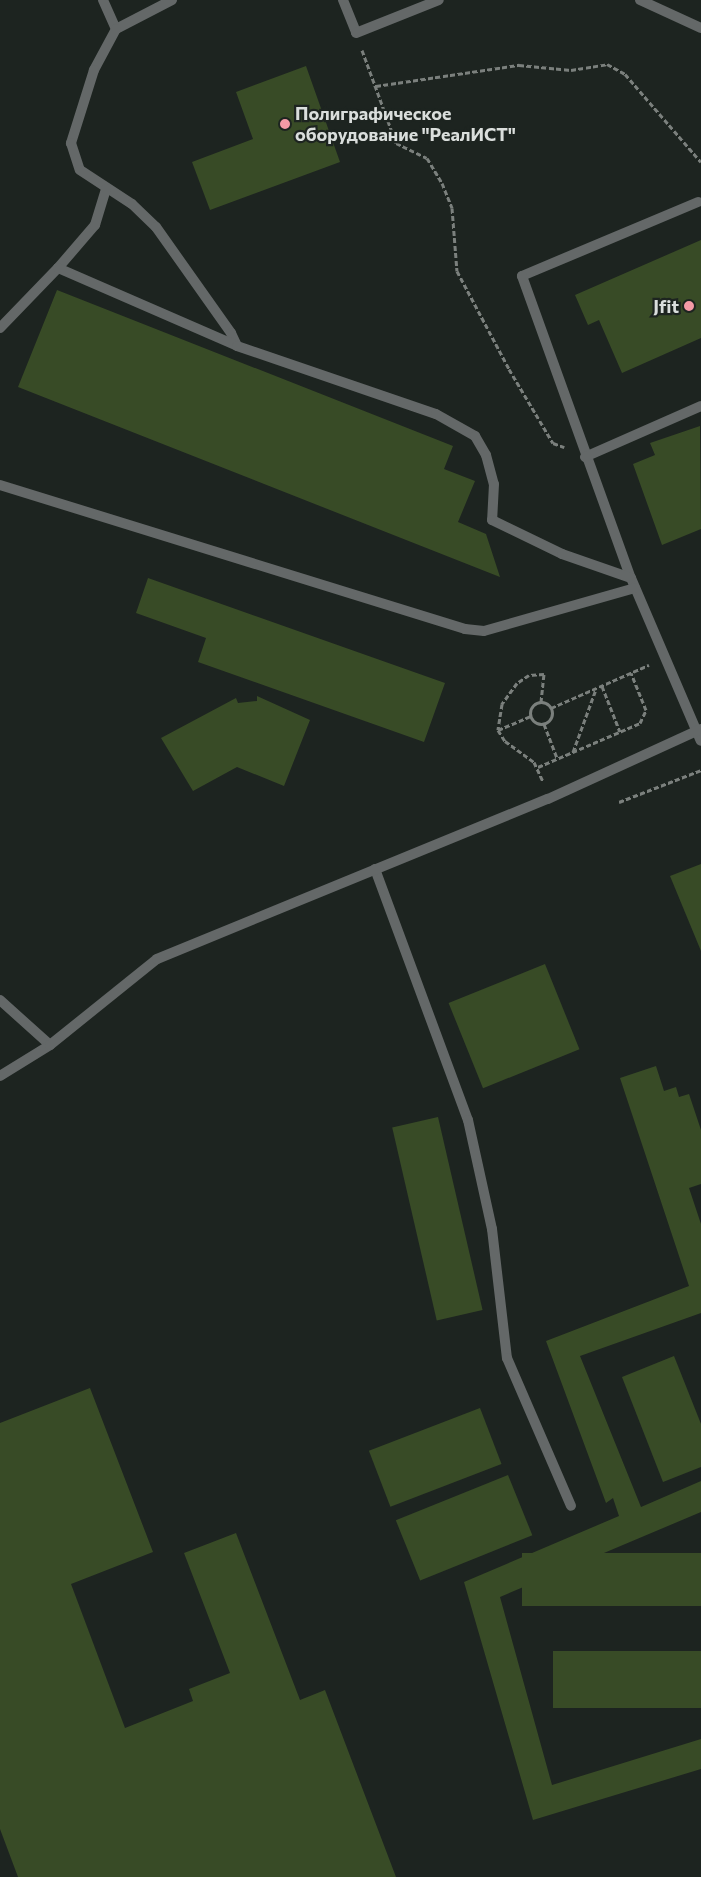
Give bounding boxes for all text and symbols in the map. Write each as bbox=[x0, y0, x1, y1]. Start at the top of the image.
place label: Полиграфическое оборудование "РеалИСТ" bbox=[295, 103, 516, 146]
marker: Полиграфическое оборудование "РеалИСТ" bbox=[279, 118, 291, 130]
place label: Jfit bbox=[653, 295, 679, 317]
marker: Jfit bbox=[683, 300, 695, 312]

